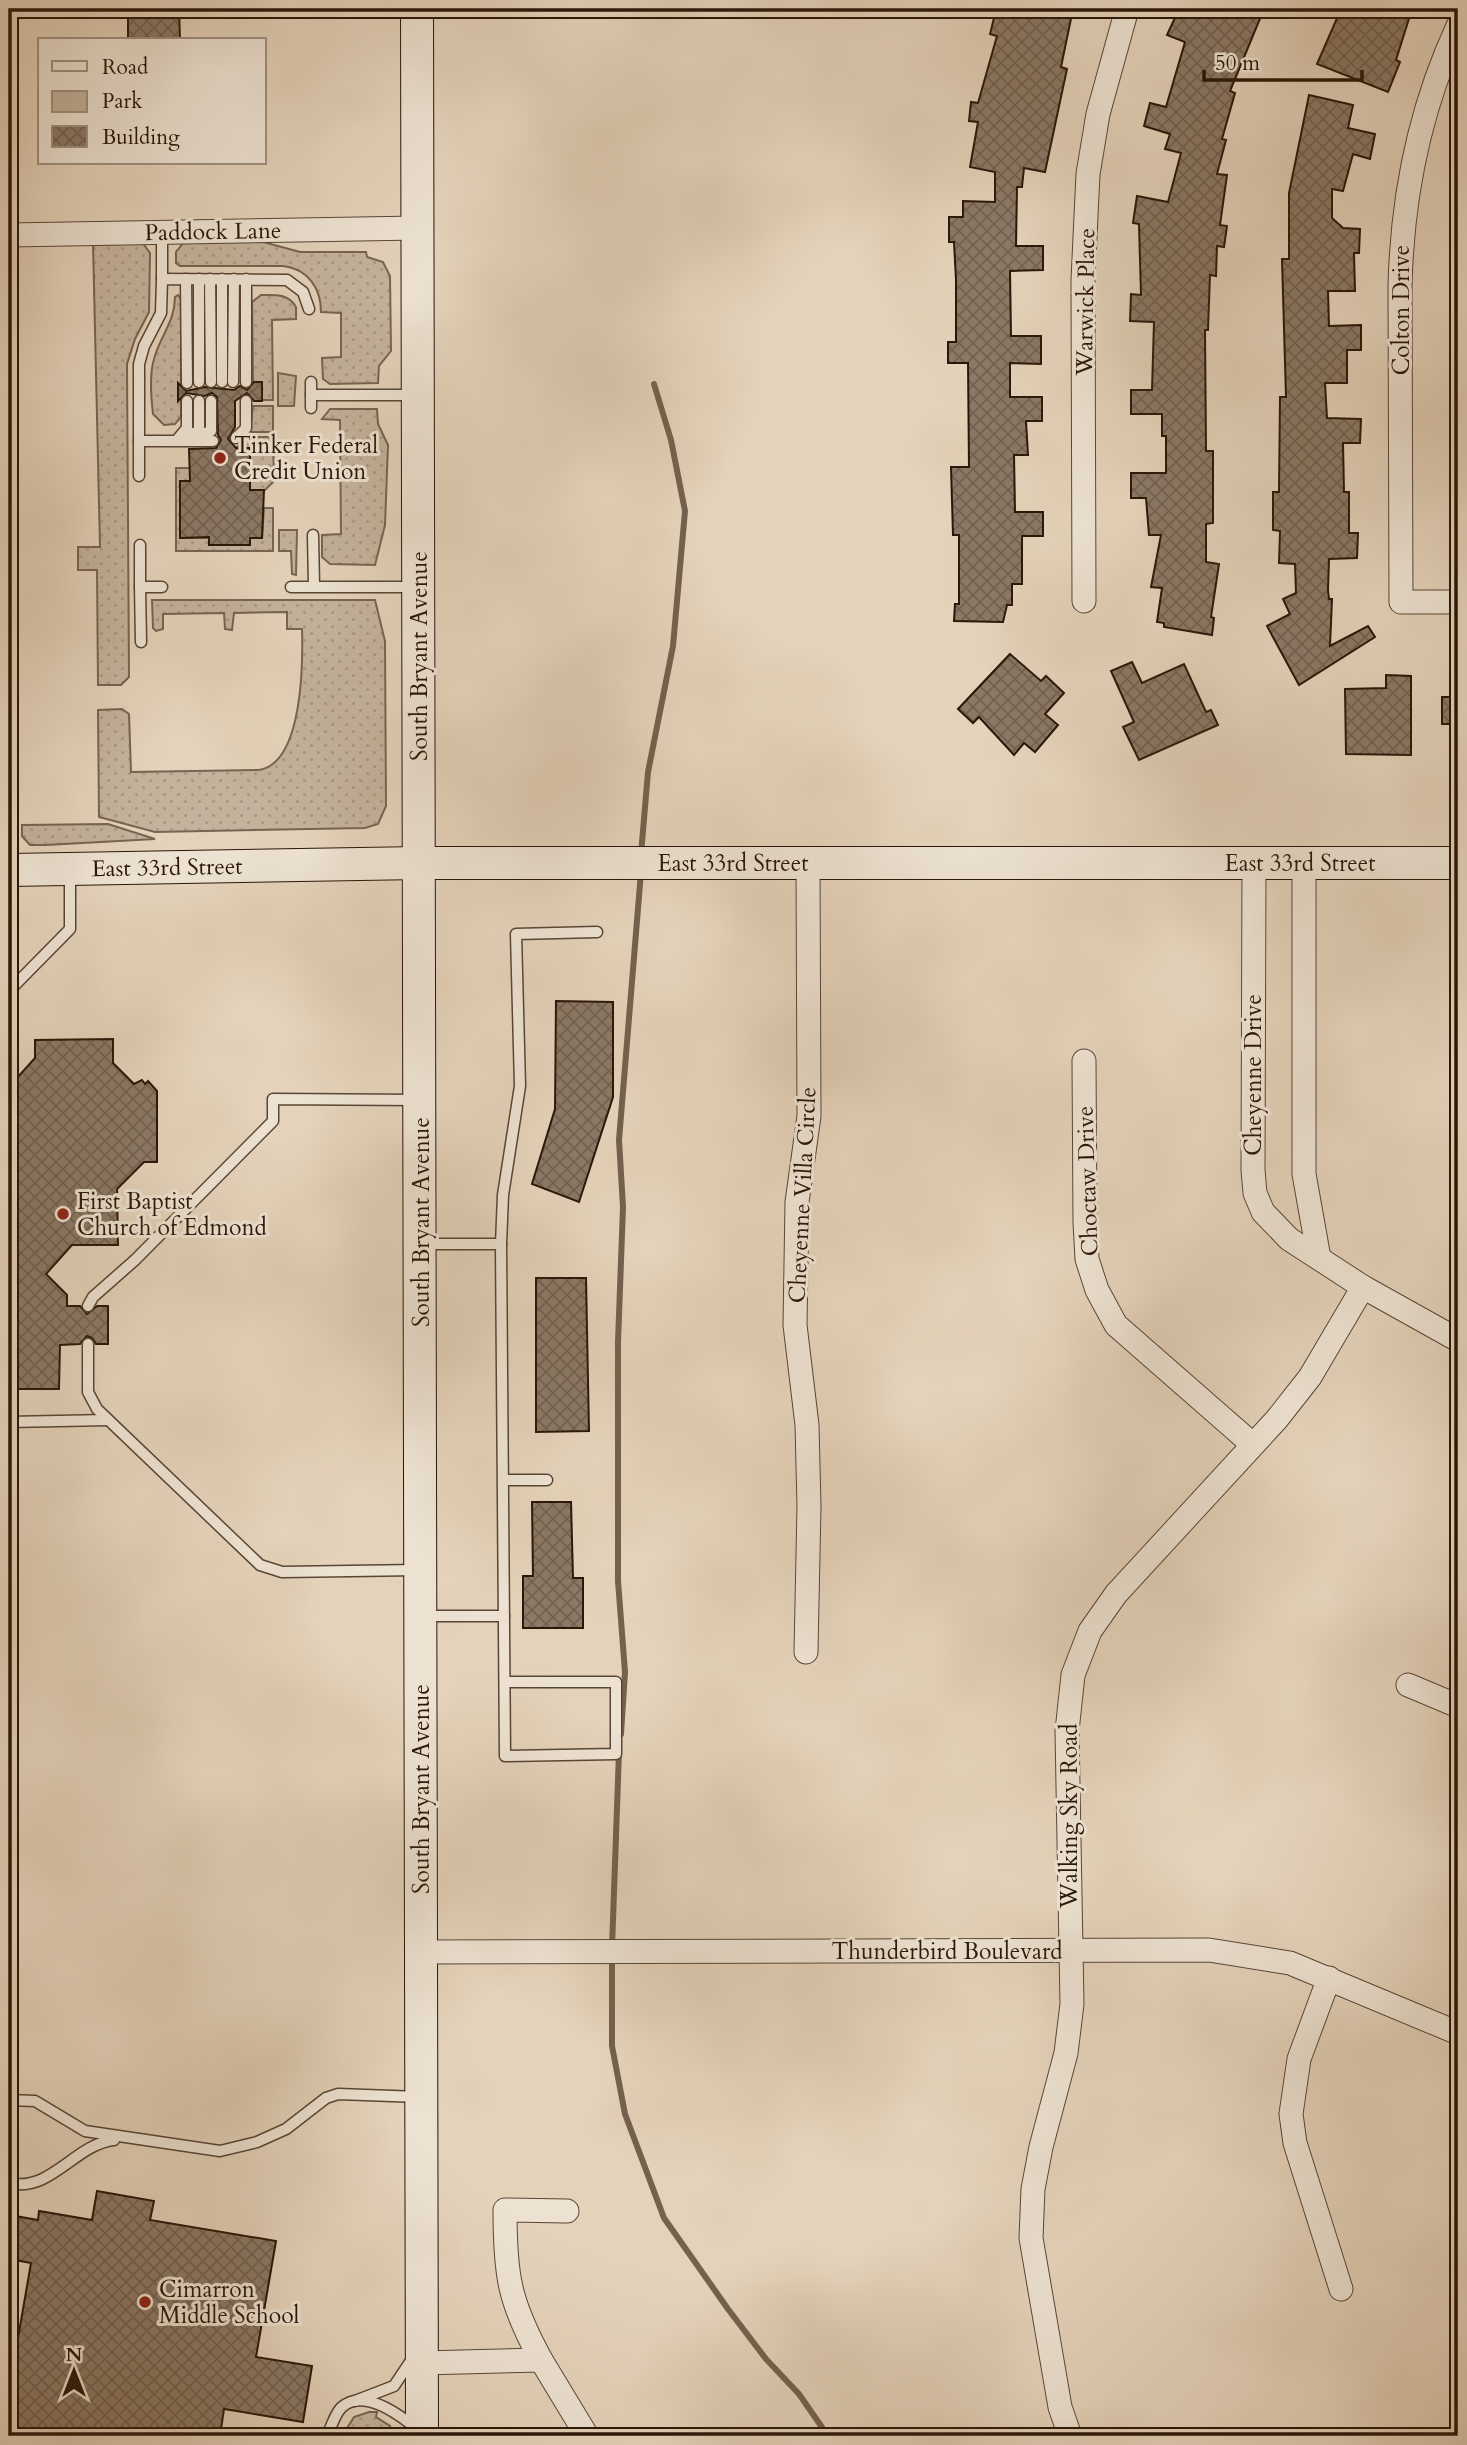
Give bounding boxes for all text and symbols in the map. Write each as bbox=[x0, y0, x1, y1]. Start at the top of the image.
legend bbox=[38, 38, 266, 164]
scale bar bbox=[1204, 38, 1362, 82]
text: 50 m bbox=[1215, 49, 1260, 78]
text: Road bbox=[102, 53, 148, 82]
text: Park bbox=[102, 87, 143, 116]
text: Building bbox=[102, 123, 180, 152]
street label: Paddock Lane bbox=[144, 215, 282, 248]
street label: Warwick Place bbox=[1069, 228, 1102, 377]
street label: Colton Drive bbox=[1386, 245, 1417, 375]
place label: Tinker Federal Credit Union bbox=[234, 430, 378, 487]
marker: Tinker Federal Credit Union bbox=[212, 450, 228, 466]
street label: South Bryant Avenue bbox=[404, 551, 435, 761]
street label: East 33rd Street bbox=[658, 848, 808, 879]
street label: East 33rd Street bbox=[1225, 848, 1375, 879]
street label: East 33rd Street bbox=[91, 851, 243, 884]
street label: Cheyenne Drive bbox=[1238, 994, 1269, 1156]
street label: Cheyenne Villa Circle bbox=[781, 1086, 824, 1304]
street label: Choctaw Drive bbox=[1069, 1105, 1106, 1257]
street label: South Bryant Avenue bbox=[406, 1117, 437, 1327]
place label: First Baptist Church of Edmond bbox=[77, 1186, 268, 1243]
marker: First Baptist Church of Edmond bbox=[55, 1206, 71, 1222]
street label: South Bryant Avenue bbox=[406, 1684, 437, 1894]
street label: Walking Sky Road bbox=[1054, 1723, 1085, 1909]
street label: Thunderbird Boulevard bbox=[831, 1936, 1063, 1967]
place label: Cimarron Middle School bbox=[159, 2274, 300, 2331]
marker: Cimarron Middle School bbox=[137, 2294, 153, 2310]
north arrow bbox=[38, 2336, 108, 2406]
text: N bbox=[66, 2342, 83, 2368]

